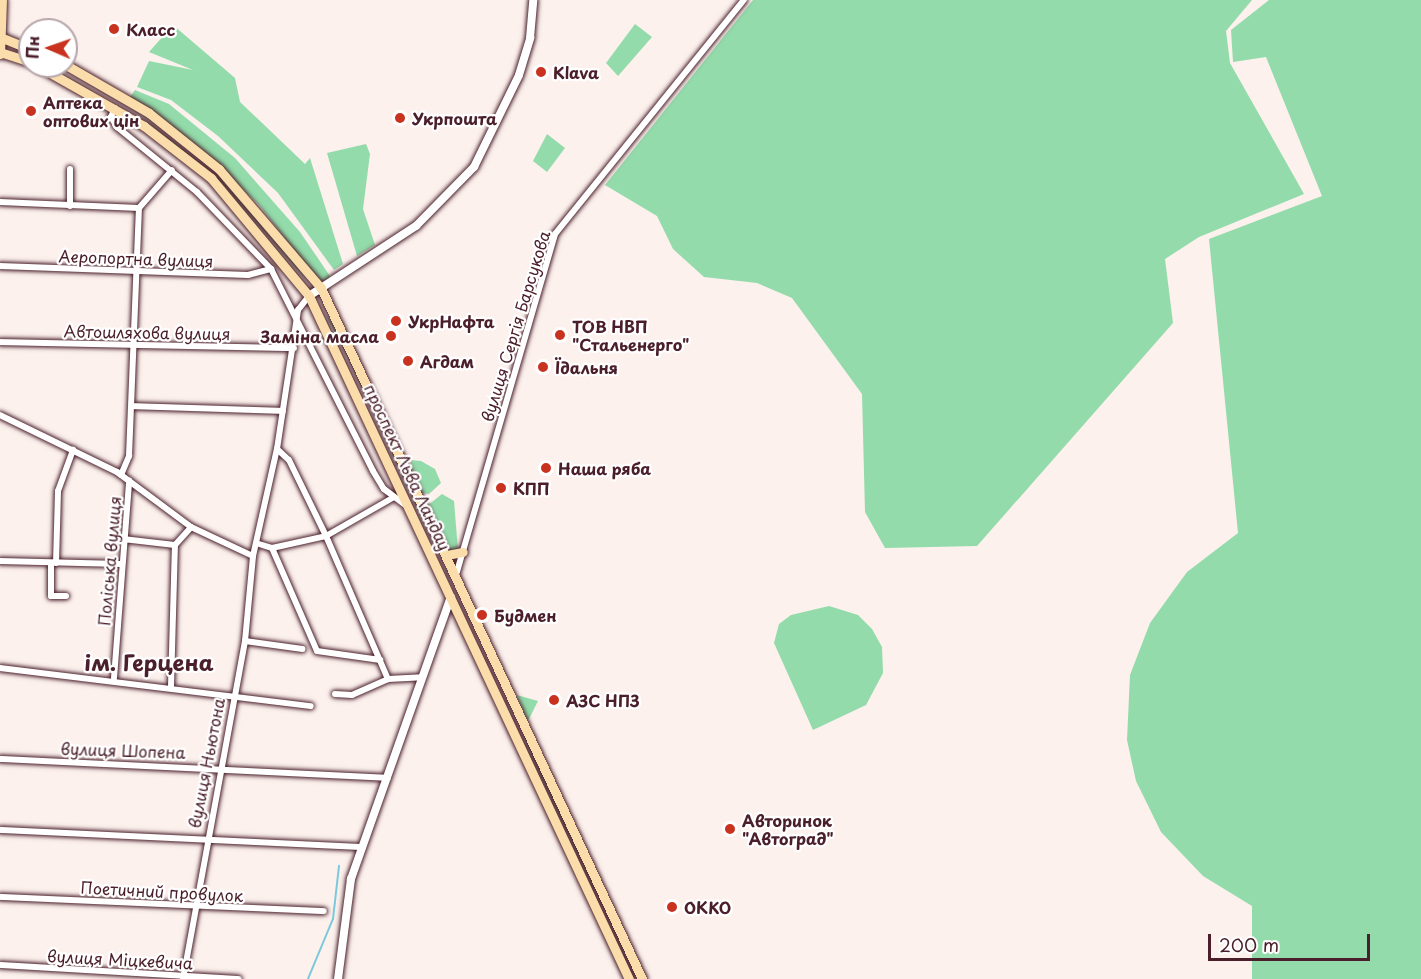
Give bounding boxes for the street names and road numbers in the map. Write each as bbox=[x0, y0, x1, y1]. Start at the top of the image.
street label: вулиця Сергія Барсукова bbox=[477, 228, 553, 424]
street label: Аеропортна вулиця bbox=[58, 246, 214, 270]
street label: Автошляхова вулиця bbox=[63, 321, 231, 343]
street label: проспект Льва Ландау bbox=[361, 381, 455, 553]
street label: Поліська вулиця bbox=[94, 495, 124, 627]
street label: вулиця Ньютона bbox=[184, 696, 228, 830]
street label: вулиця Шопена bbox=[60, 738, 186, 762]
street label: Поетичний провулок bbox=[80, 877, 244, 905]
street label: вулиця Міцкевича bbox=[47, 946, 193, 972]

